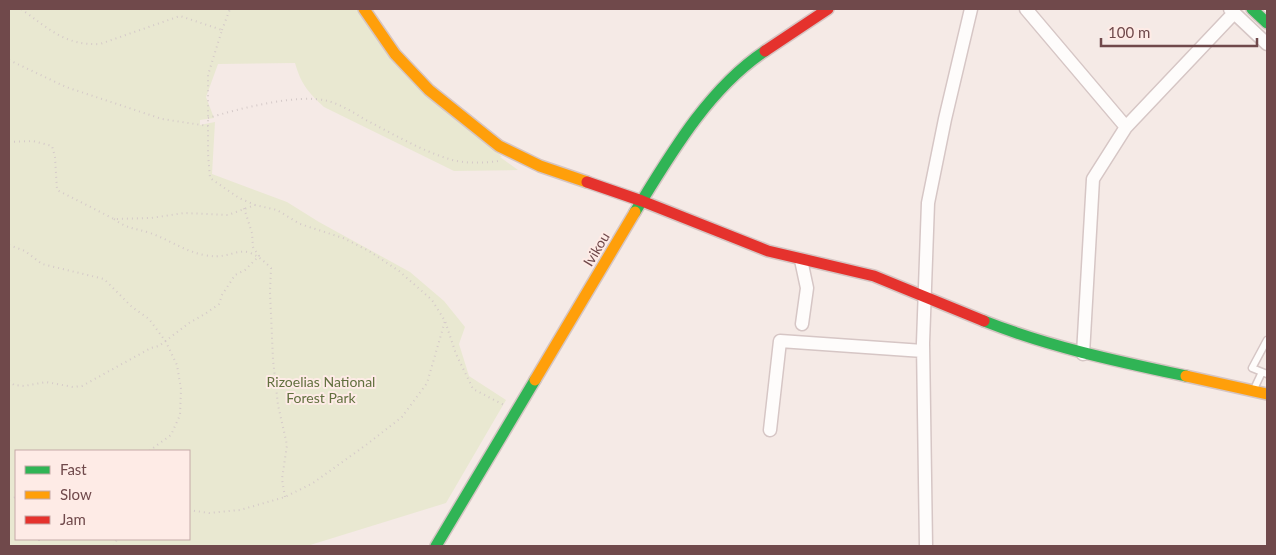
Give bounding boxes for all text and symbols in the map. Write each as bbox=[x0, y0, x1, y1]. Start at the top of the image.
scale bar bbox=[1101, 15, 1257, 47]
text: 100 m bbox=[1108, 23, 1150, 41]
street label: Ivikou bbox=[579, 229, 613, 269]
park label: Rizoelias National Forest Park bbox=[267, 373, 375, 406]
legend bbox=[15, 450, 190, 540]
text: Fast bbox=[60, 460, 87, 478]
text: Slow bbox=[60, 485, 92, 503]
text: Jam bbox=[60, 510, 86, 528]

